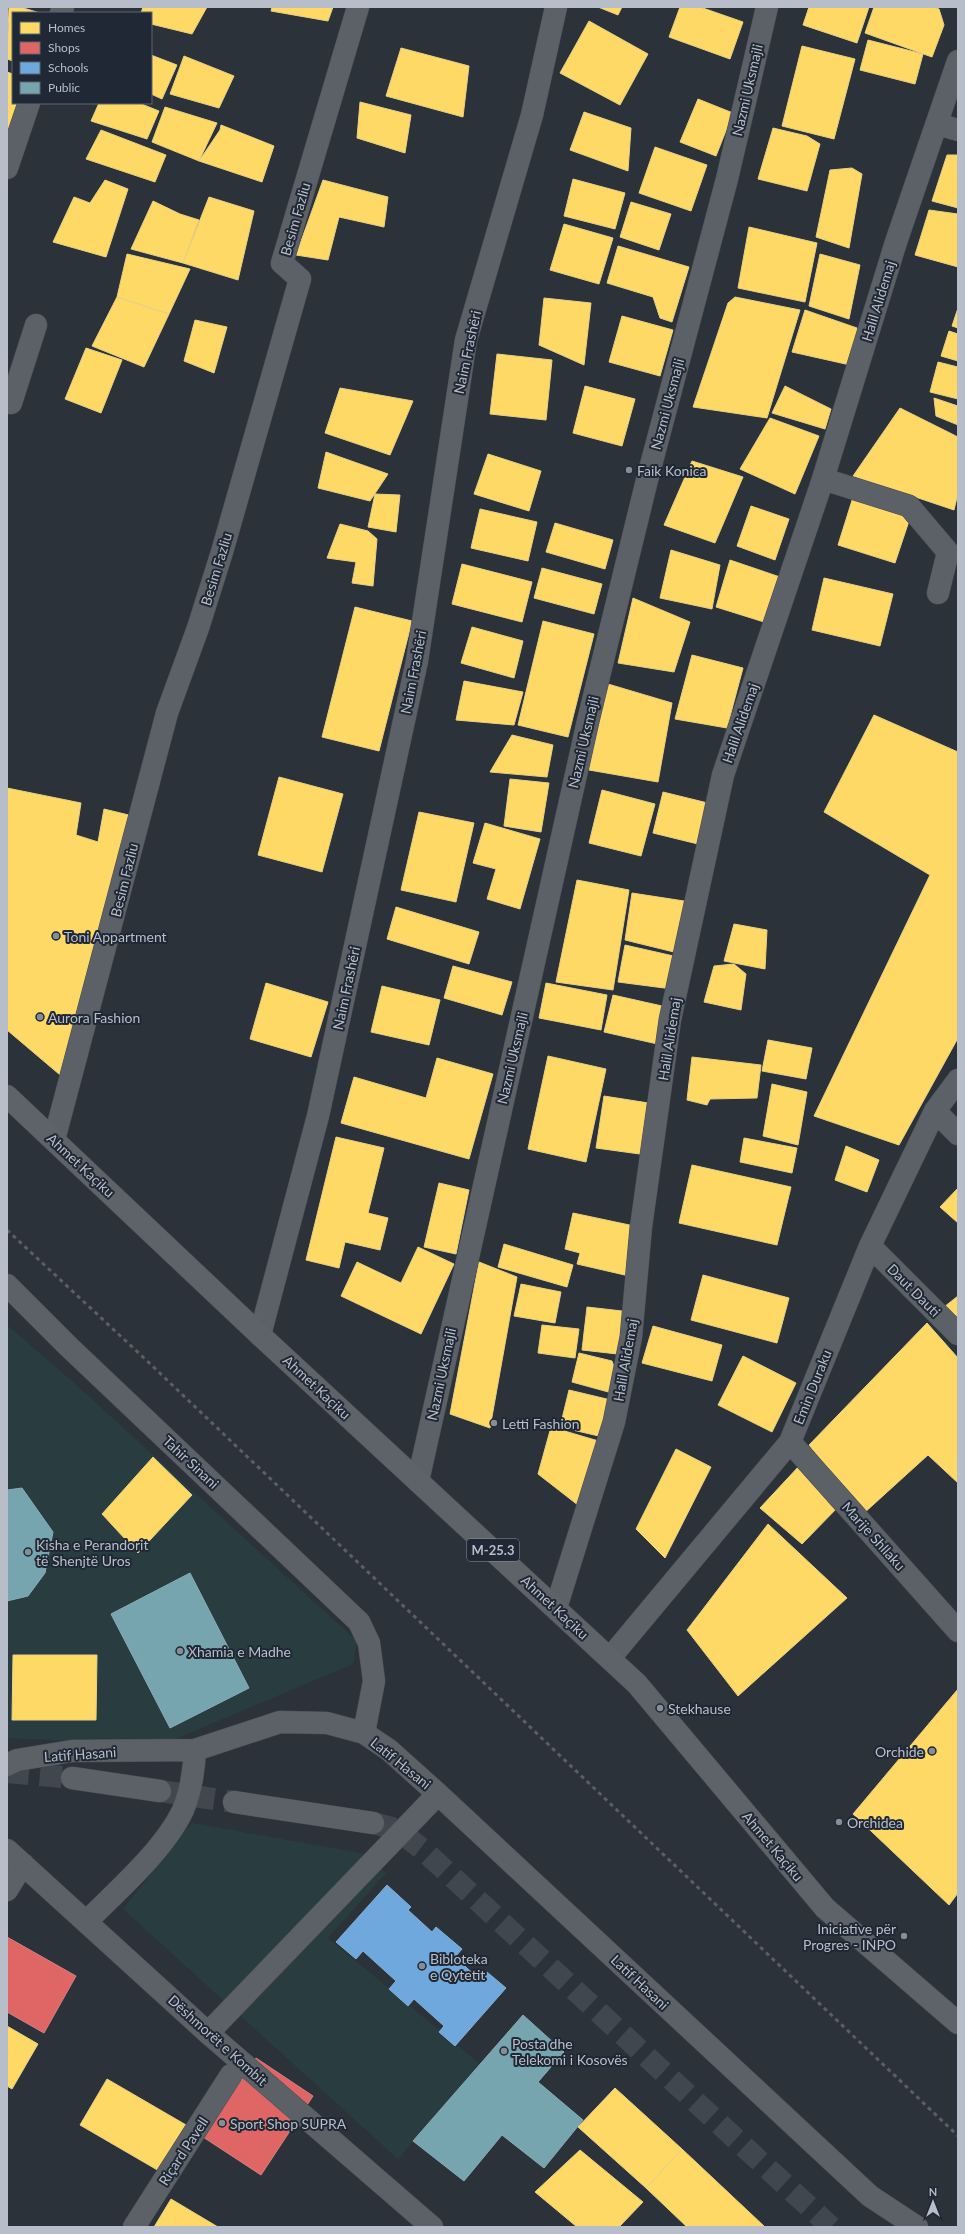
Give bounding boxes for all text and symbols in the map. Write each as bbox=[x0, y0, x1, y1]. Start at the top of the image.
legend bbox=[12, 12, 152, 104]
text: Homes bbox=[48, 20, 85, 35]
text: Shops bbox=[48, 40, 80, 55]
street label: Nazmi Uksmajli bbox=[728, 42, 766, 138]
text: Schools bbox=[48, 60, 89, 75]
text: Public bbox=[48, 80, 80, 95]
street label: Besim Fazliu bbox=[276, 180, 314, 258]
street label: Halil Alidemaj bbox=[858, 258, 898, 344]
street label: Naim Frashëri bbox=[450, 309, 484, 395]
street label: Nazmi Uksmajli bbox=[647, 356, 687, 452]
place label: Faik Konica bbox=[637, 462, 706, 479]
marker: Faik Konica bbox=[624, 465, 634, 475]
street label: Besim Fazliu bbox=[197, 530, 235, 608]
street label: Naim Frashëri bbox=[397, 629, 429, 715]
street label: Halil Alidemaj bbox=[718, 681, 762, 765]
street label: Nazmi Uksmajli bbox=[564, 694, 602, 790]
street label: Besim Fazliu bbox=[107, 841, 141, 919]
place label: Toni Appartment bbox=[64, 928, 167, 945]
marker: Toni Appartment bbox=[51, 931, 61, 941]
street label: Naim Frashëri bbox=[329, 945, 363, 1031]
street label: Halil Alidemaj bbox=[654, 996, 684, 1082]
place label: Aurora Fashion bbox=[48, 1009, 140, 1026]
street label: Nazmi Uksmajli bbox=[493, 1010, 531, 1106]
marker: Aurora Fashion bbox=[35, 1012, 45, 1022]
street label: Ahmet Kaçiku bbox=[44, 1129, 118, 1201]
street label: Daut Dauti bbox=[884, 1260, 944, 1320]
street label: Halil Alidemaj bbox=[609, 1317, 641, 1403]
street label: Nazmi Uksmajli bbox=[423, 1326, 459, 1422]
street label: Emin Duraku bbox=[789, 1347, 835, 1427]
street label: Ahmet Kaçiku bbox=[280, 1351, 354, 1423]
place label: Letti Fashion bbox=[502, 1415, 580, 1432]
marker: Letti Fashion bbox=[489, 1418, 499, 1428]
street label: Tahir Sinani bbox=[160, 1432, 222, 1492]
street label: Marije Shllaku bbox=[839, 1498, 909, 1574]
place label: Kisha e Perandorit të Shenjtë Uros bbox=[36, 1536, 148, 1569]
road number: M-25.3 bbox=[467, 1539, 519, 1561]
marker: Kisha e Perandorit të Shenjtë Uros bbox=[23, 1547, 33, 1557]
street label: Ahmet Kaçiku bbox=[518, 1571, 592, 1643]
place label: Xhamia e Madhe bbox=[188, 1643, 291, 1660]
marker: Xhamia e Madhe bbox=[175, 1646, 185, 1656]
place label: Stekhause bbox=[668, 1700, 731, 1717]
marker: Stekhause bbox=[655, 1703, 665, 1713]
street label: Latif Hasani bbox=[367, 1734, 435, 1792]
street label: Latif Hasani bbox=[43, 1743, 117, 1765]
place label: Orchide bbox=[875, 1743, 924, 1760]
marker: Orchide bbox=[927, 1746, 937, 1756]
street label: Ahmet Kaçiku bbox=[739, 1808, 807, 1884]
place label: Orchidea bbox=[847, 1814, 903, 1831]
marker: Orchidea bbox=[834, 1817, 844, 1827]
place label: Iniciative për Progres - INPO bbox=[803, 1920, 896, 1953]
marker: Iniciative për Progres - INPO bbox=[899, 1931, 909, 1941]
place label: Bibloteka e Qytetit bbox=[430, 1950, 488, 1983]
street label: Latif Hasani bbox=[608, 1951, 672, 2013]
marker: Bibloteka e Qytetit bbox=[417, 1961, 427, 1971]
street label: Dëshmorët e Kombit bbox=[165, 1991, 271, 2089]
place label: Posta dhe Telekomi i Kosovës bbox=[512, 2035, 628, 2068]
marker: Posta dhe Telekomi i Kosovës bbox=[499, 2046, 509, 2056]
street label: Riçard Pavell bbox=[155, 2114, 211, 2188]
place label: Sport Shop SUPRA bbox=[230, 2115, 347, 2132]
marker: Sport Shop SUPRA bbox=[217, 2118, 227, 2128]
north arrow bbox=[913, 2182, 953, 2222]
text: N bbox=[929, 2185, 937, 2198]

